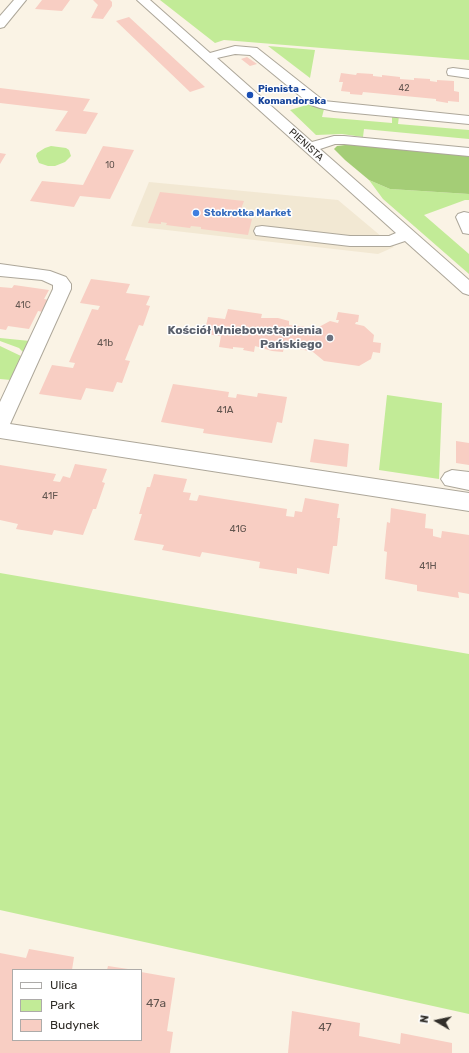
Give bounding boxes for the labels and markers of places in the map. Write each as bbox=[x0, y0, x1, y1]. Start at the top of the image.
place label: Pienista - Komandorska bbox=[258, 83, 326, 106]
marker: Pienista - Komandorska bbox=[245, 90, 255, 100]
place label: Stokrotka Market bbox=[204, 207, 291, 219]
marker: Stokrotka Market bbox=[191, 208, 201, 218]
place label: Kościół Wniebowstąpienia Pańskiego bbox=[168, 324, 322, 352]
marker: Kościół Wniebowstąpienia Pańskiego bbox=[325, 333, 335, 343]

